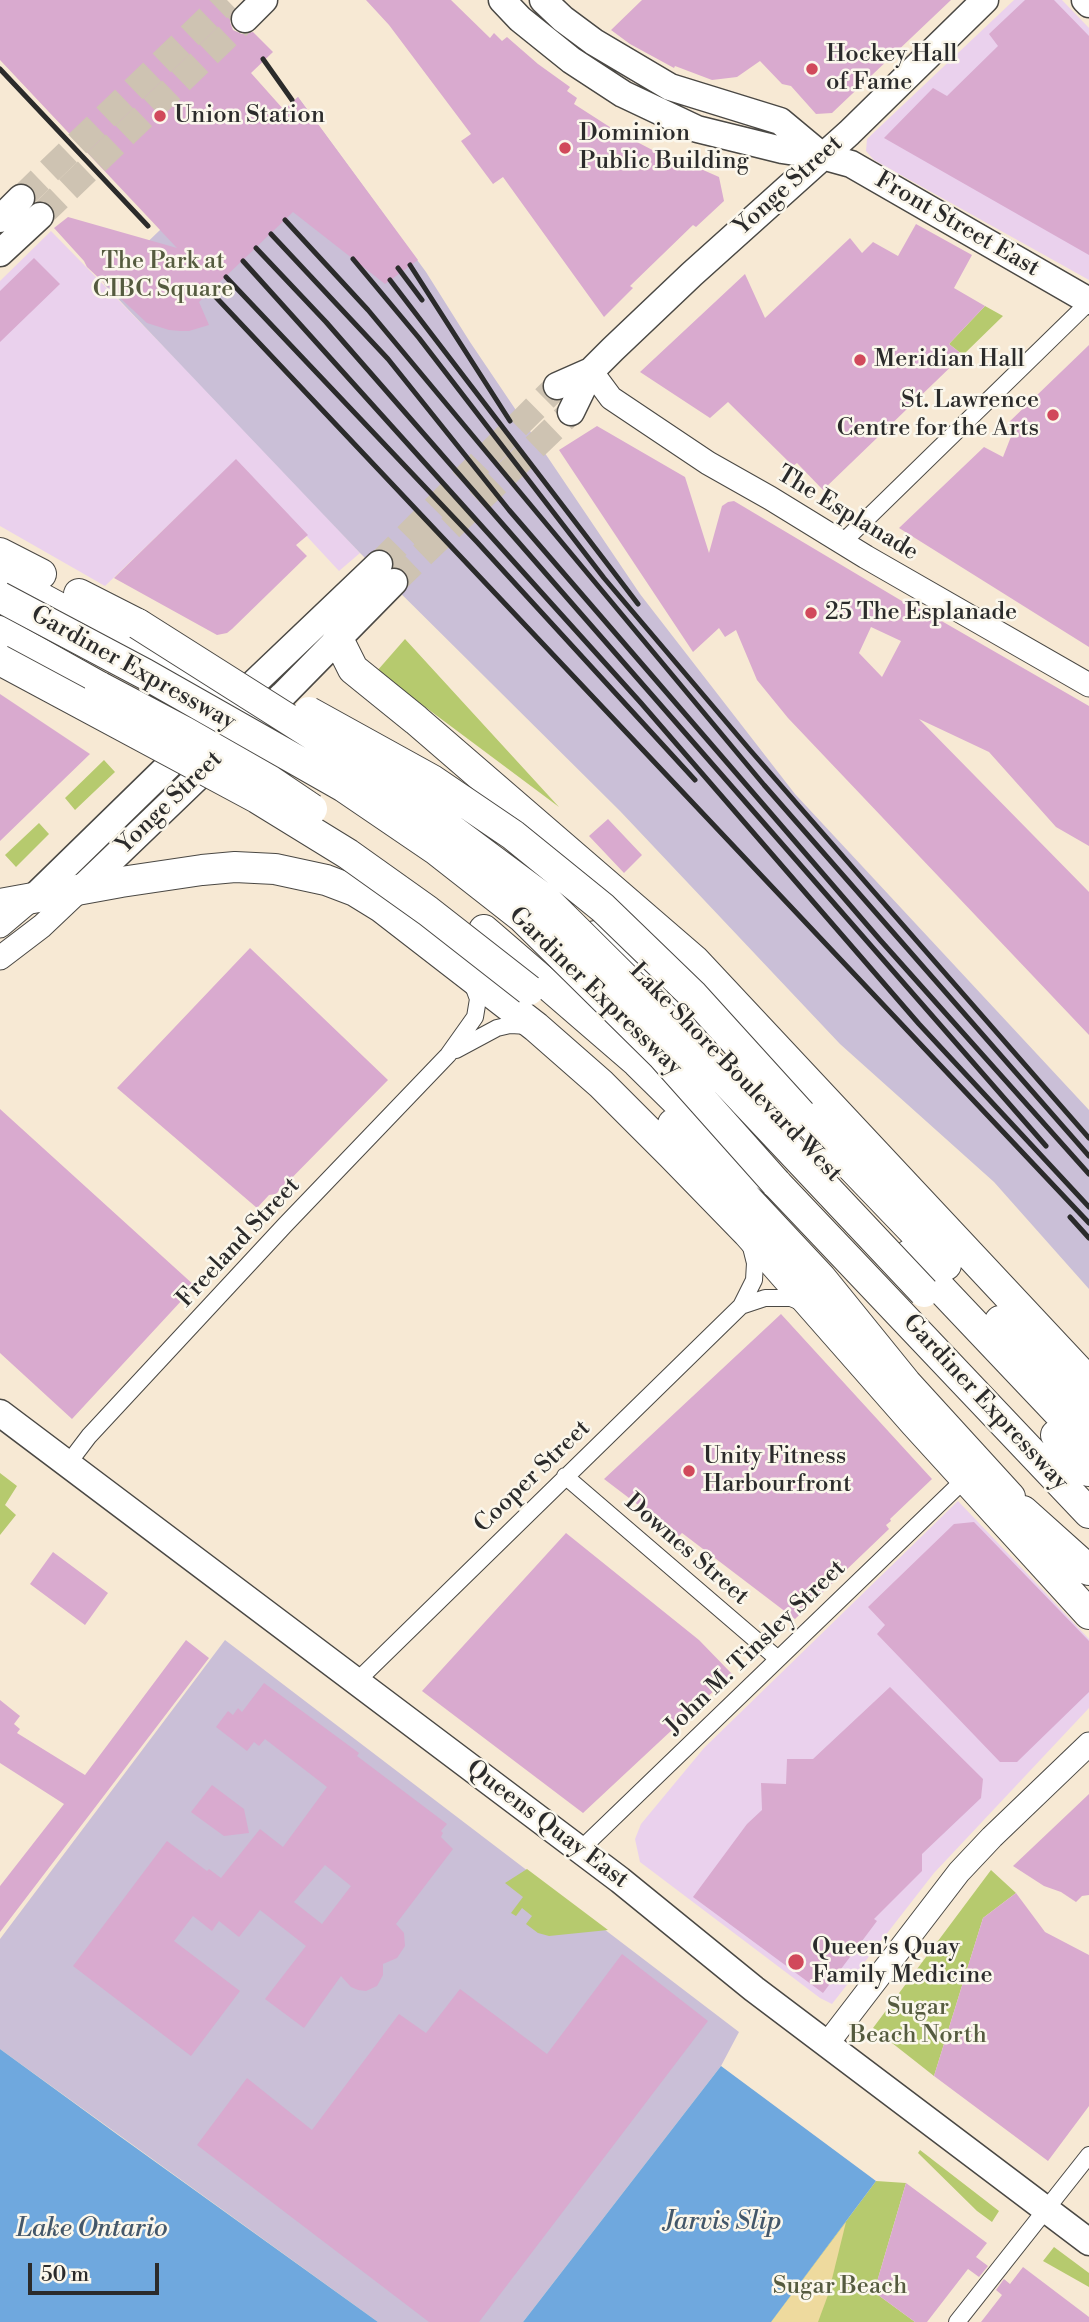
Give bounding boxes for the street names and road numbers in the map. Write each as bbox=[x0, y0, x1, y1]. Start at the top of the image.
street label: Yonge Street bbox=[729, 130, 849, 242]
street label: Front Street East bbox=[870, 166, 1044, 284]
street label: The Esplanade bbox=[771, 460, 923, 568]
street label: Gardiner Expressway bbox=[25, 601, 241, 737]
street label: Yonge Street bbox=[111, 745, 229, 861]
street label: Gardiner Expressway bbox=[502, 902, 688, 1082]
street label: Lake Shore Boulevard West bbox=[623, 957, 847, 1189]
street label: Freeland Street bbox=[171, 1172, 307, 1314]
street label: Gardiner Expressway bbox=[896, 1309, 1074, 1497]
street label: Cooper Street bbox=[469, 1415, 597, 1539]
street label: Downes Street bbox=[618, 1488, 754, 1612]
street label: John M. Tinsley Street bbox=[660, 1555, 852, 1741]
street label: Queens Quay East bbox=[460, 1755, 634, 1895]

